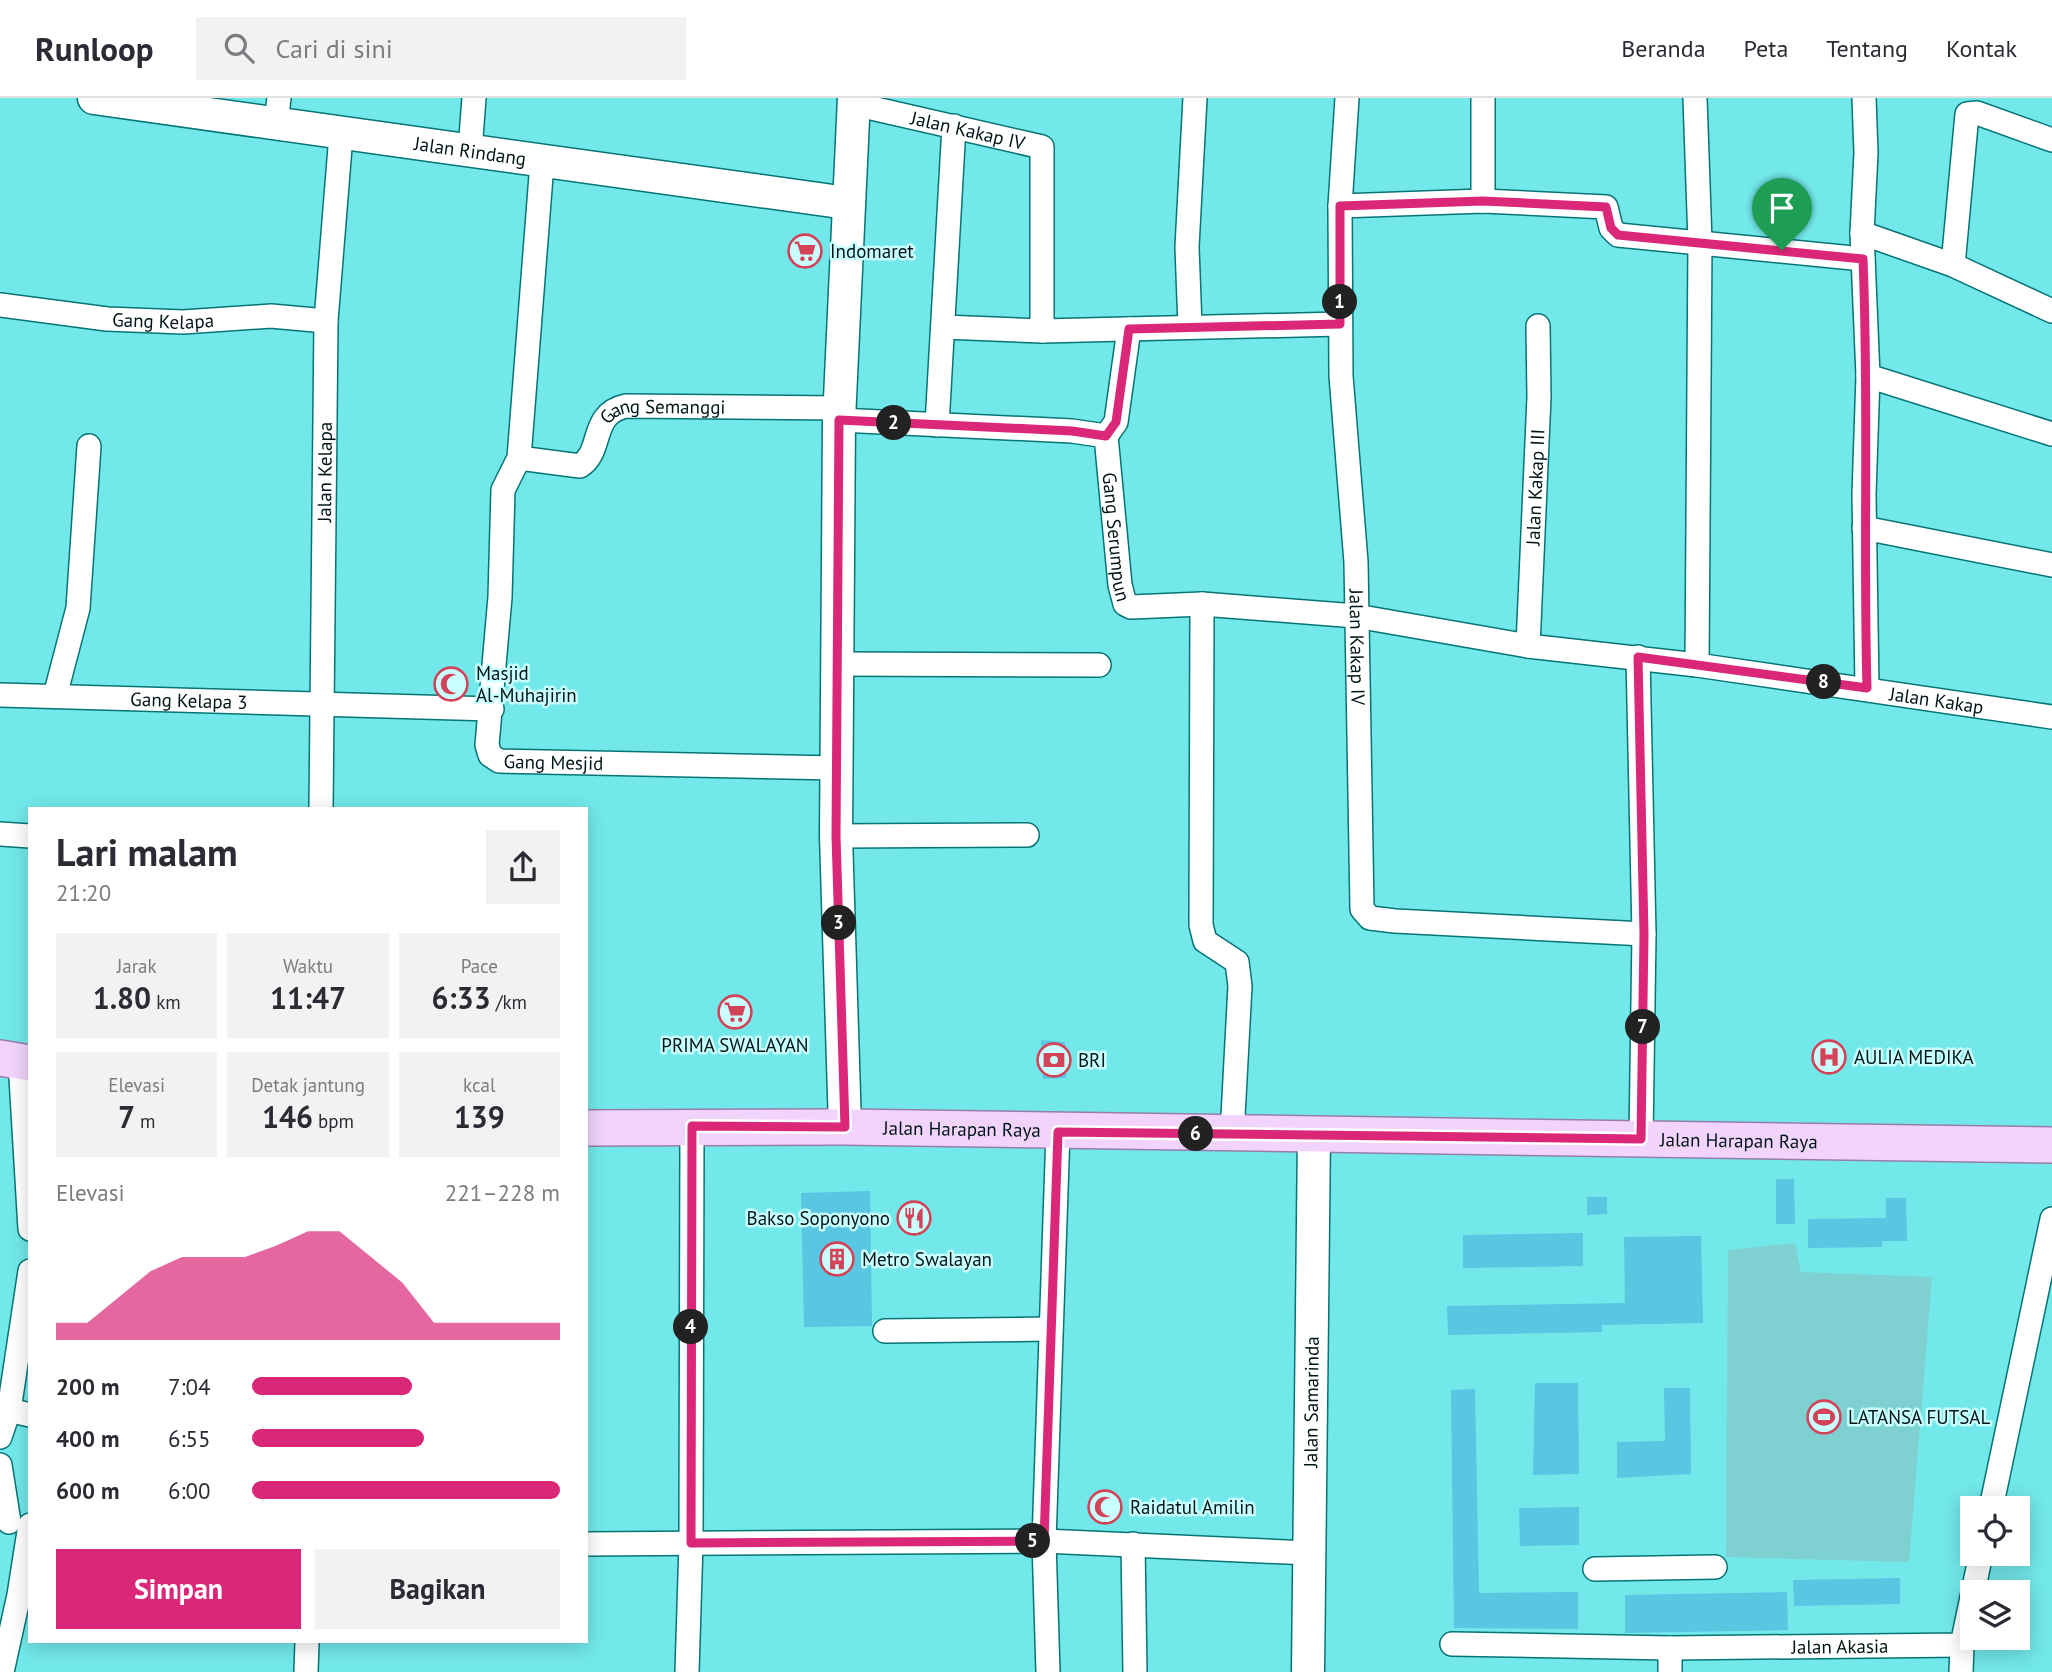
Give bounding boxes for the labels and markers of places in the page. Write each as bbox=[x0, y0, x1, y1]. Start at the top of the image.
pin bbox=[1752, 178, 1812, 250]
supermarket icon: Indomaret bbox=[786, 232, 824, 270]
place label: Indomaret bbox=[830, 239, 914, 263]
pin: 1 bbox=[1322, 284, 1358, 320]
pin: 2 bbox=[876, 406, 912, 440]
place label: Masjid Al-Muhajirin bbox=[476, 661, 577, 707]
pin: 8 bbox=[1806, 664, 1842, 700]
mosque icon: Masjid Al-Muhajirin bbox=[432, 665, 470, 703]
pin: 3 bbox=[822, 906, 856, 940]
supermarket icon: PRIMA SWALAYAN bbox=[716, 993, 754, 1031]
pin: 7 bbox=[1626, 1010, 1660, 1044]
place label: PRIMA SWALAYAN bbox=[661, 1033, 809, 1057]
hospital icon: AULIA MEDIKA bbox=[1810, 1038, 1848, 1076]
bank icon: BRI bbox=[1035, 1041, 1073, 1079]
place label: AULIA MEDIKA bbox=[1854, 1045, 1974, 1069]
place label: BRI bbox=[1078, 1048, 1106, 1072]
pin: 6 bbox=[1178, 1116, 1214, 1152]
restaurant icon: Bakso Soponyono bbox=[895, 1199, 933, 1237]
place label: Bakso Soponyono bbox=[747, 1206, 890, 1230]
building icon: Metro Swalayan bbox=[818, 1240, 856, 1278]
place label: Metro Swalayan bbox=[862, 1247, 992, 1271]
pin: 4 bbox=[674, 1310, 708, 1344]
sports icon: LATANSA FUTSAL bbox=[1805, 1398, 1843, 1436]
place label: LATANSA FUTSAL bbox=[1848, 1405, 1990, 1429]
mosque icon: Raidatul Amilin bbox=[1086, 1488, 1124, 1526]
place label: Raidatul Amilin bbox=[1130, 1495, 1255, 1519]
pin: 5 bbox=[1016, 1524, 1050, 1558]

